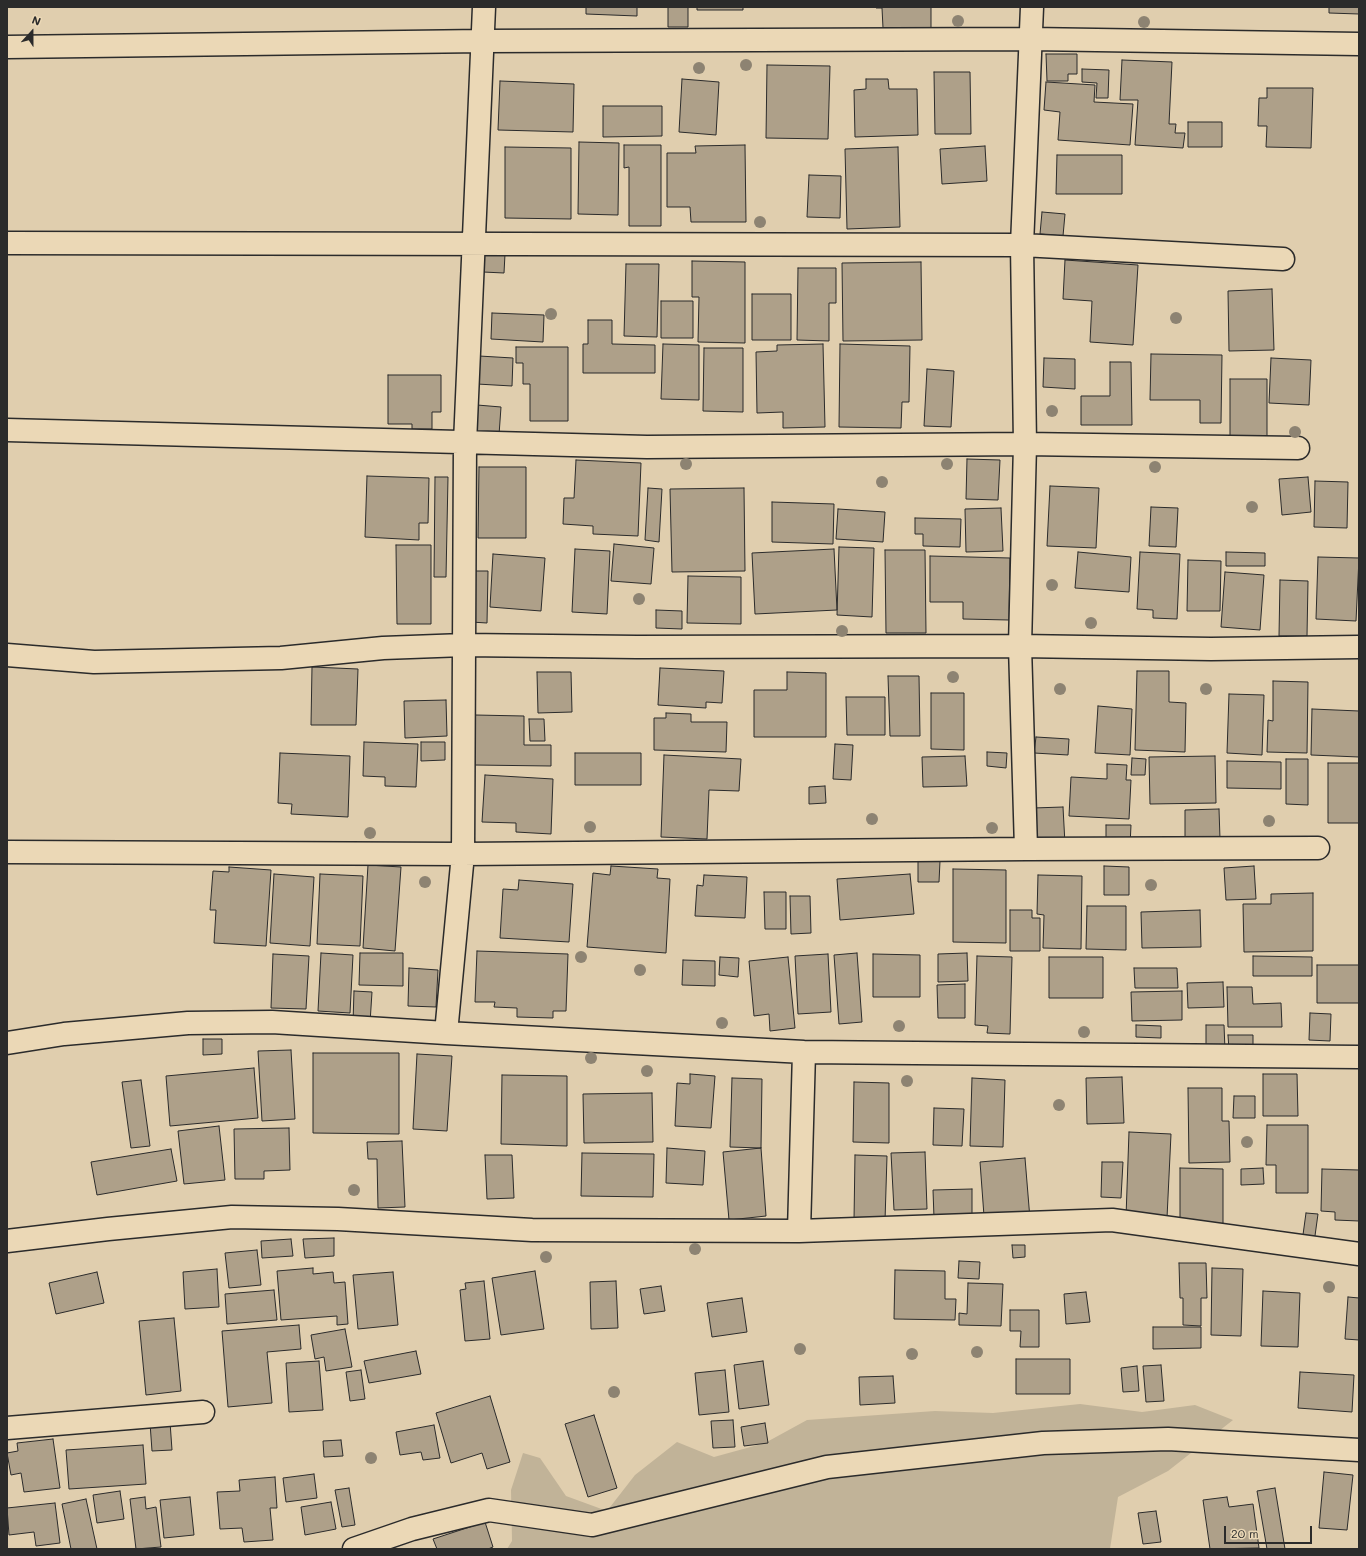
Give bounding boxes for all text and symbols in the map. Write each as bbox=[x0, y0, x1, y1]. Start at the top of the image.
north arrow bbox=[12, 12, 52, 52]
text: N bbox=[30, 12, 43, 29]
scale bar bbox=[1226, 1518, 1314, 1544]
text: 20 m bbox=[1231, 1525, 1259, 1541]

